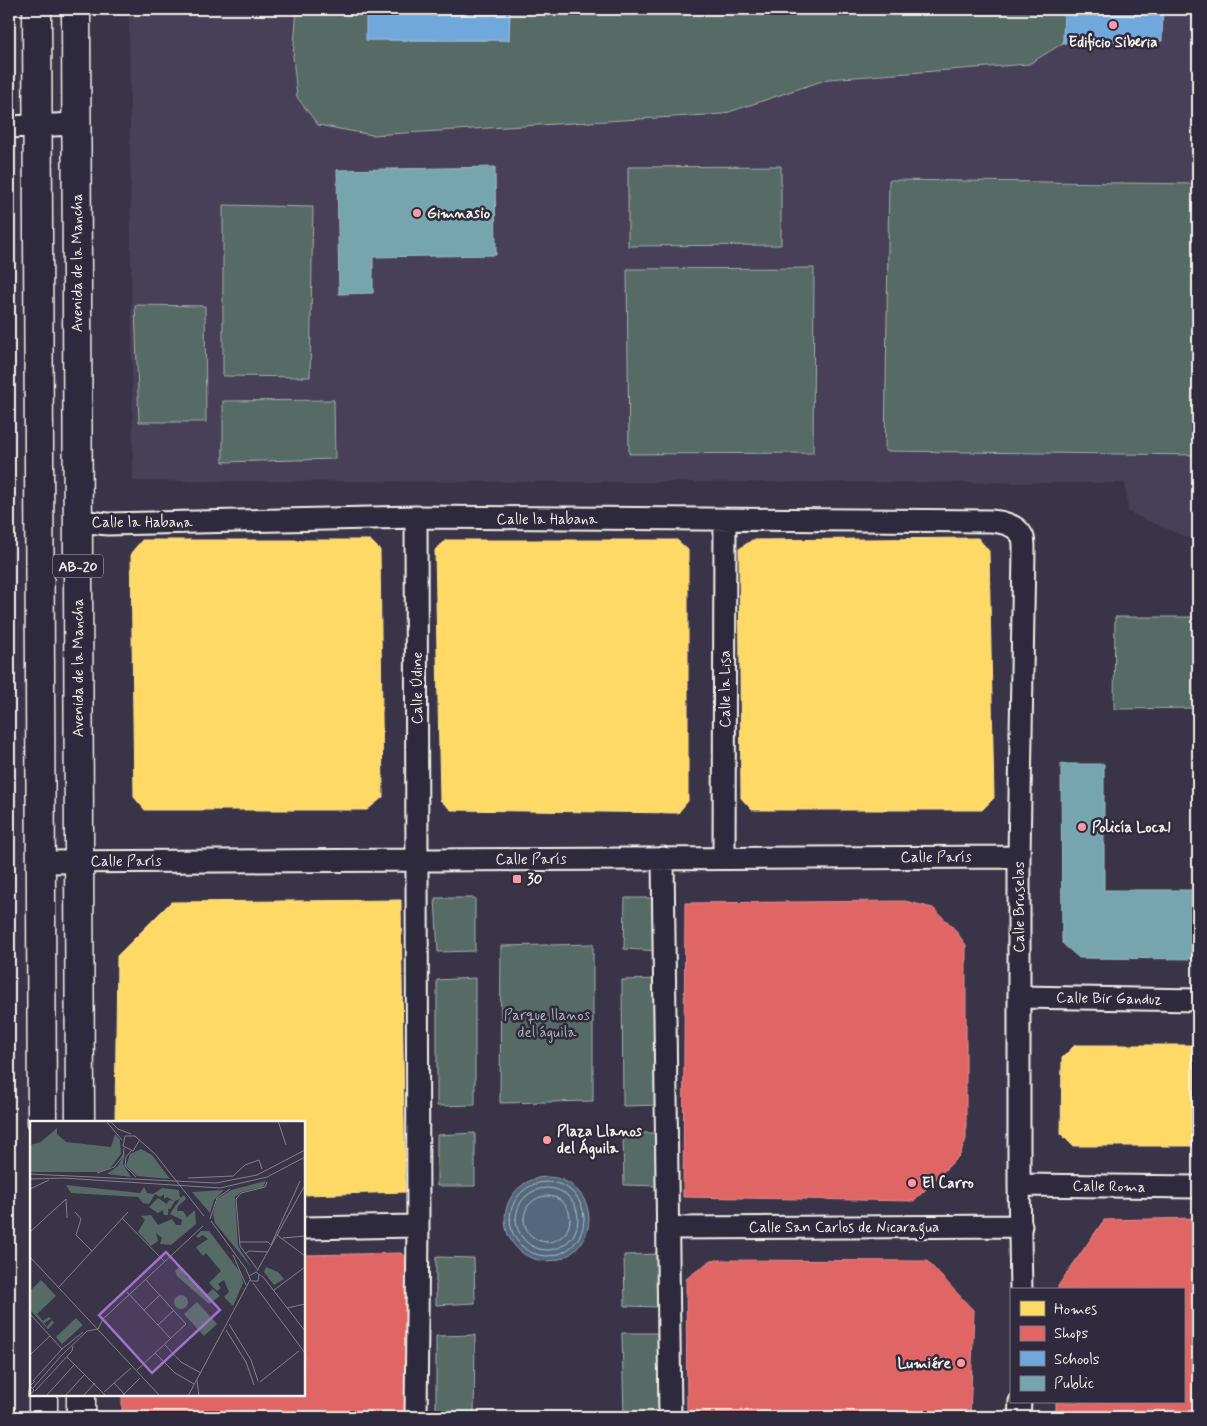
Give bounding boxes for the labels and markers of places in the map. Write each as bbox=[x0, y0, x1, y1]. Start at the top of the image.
marker: Edificio Siberia bbox=[1107, 19, 1119, 31]
place label: Edificio Siberia bbox=[1068, 32, 1158, 53]
place label: Gimnasio bbox=[427, 204, 491, 224]
marker: Gimnasio bbox=[411, 207, 423, 219]
place label: Policía Local bbox=[1092, 818, 1171, 838]
marker: Policía Local bbox=[1076, 821, 1088, 833]
place label: 30 bbox=[527, 870, 543, 890]
marker: 30 bbox=[511, 873, 523, 885]
place label: Plaza Llanos del Águila bbox=[557, 1122, 642, 1160]
marker: Plaza Llanos del Águila bbox=[541, 1134, 553, 1146]
place label: El Carro bbox=[922, 1174, 974, 1194]
marker: El Carro bbox=[906, 1177, 918, 1189]
place label: Lumiére bbox=[898, 1354, 952, 1374]
marker: Lumiére bbox=[955, 1357, 967, 1369]

